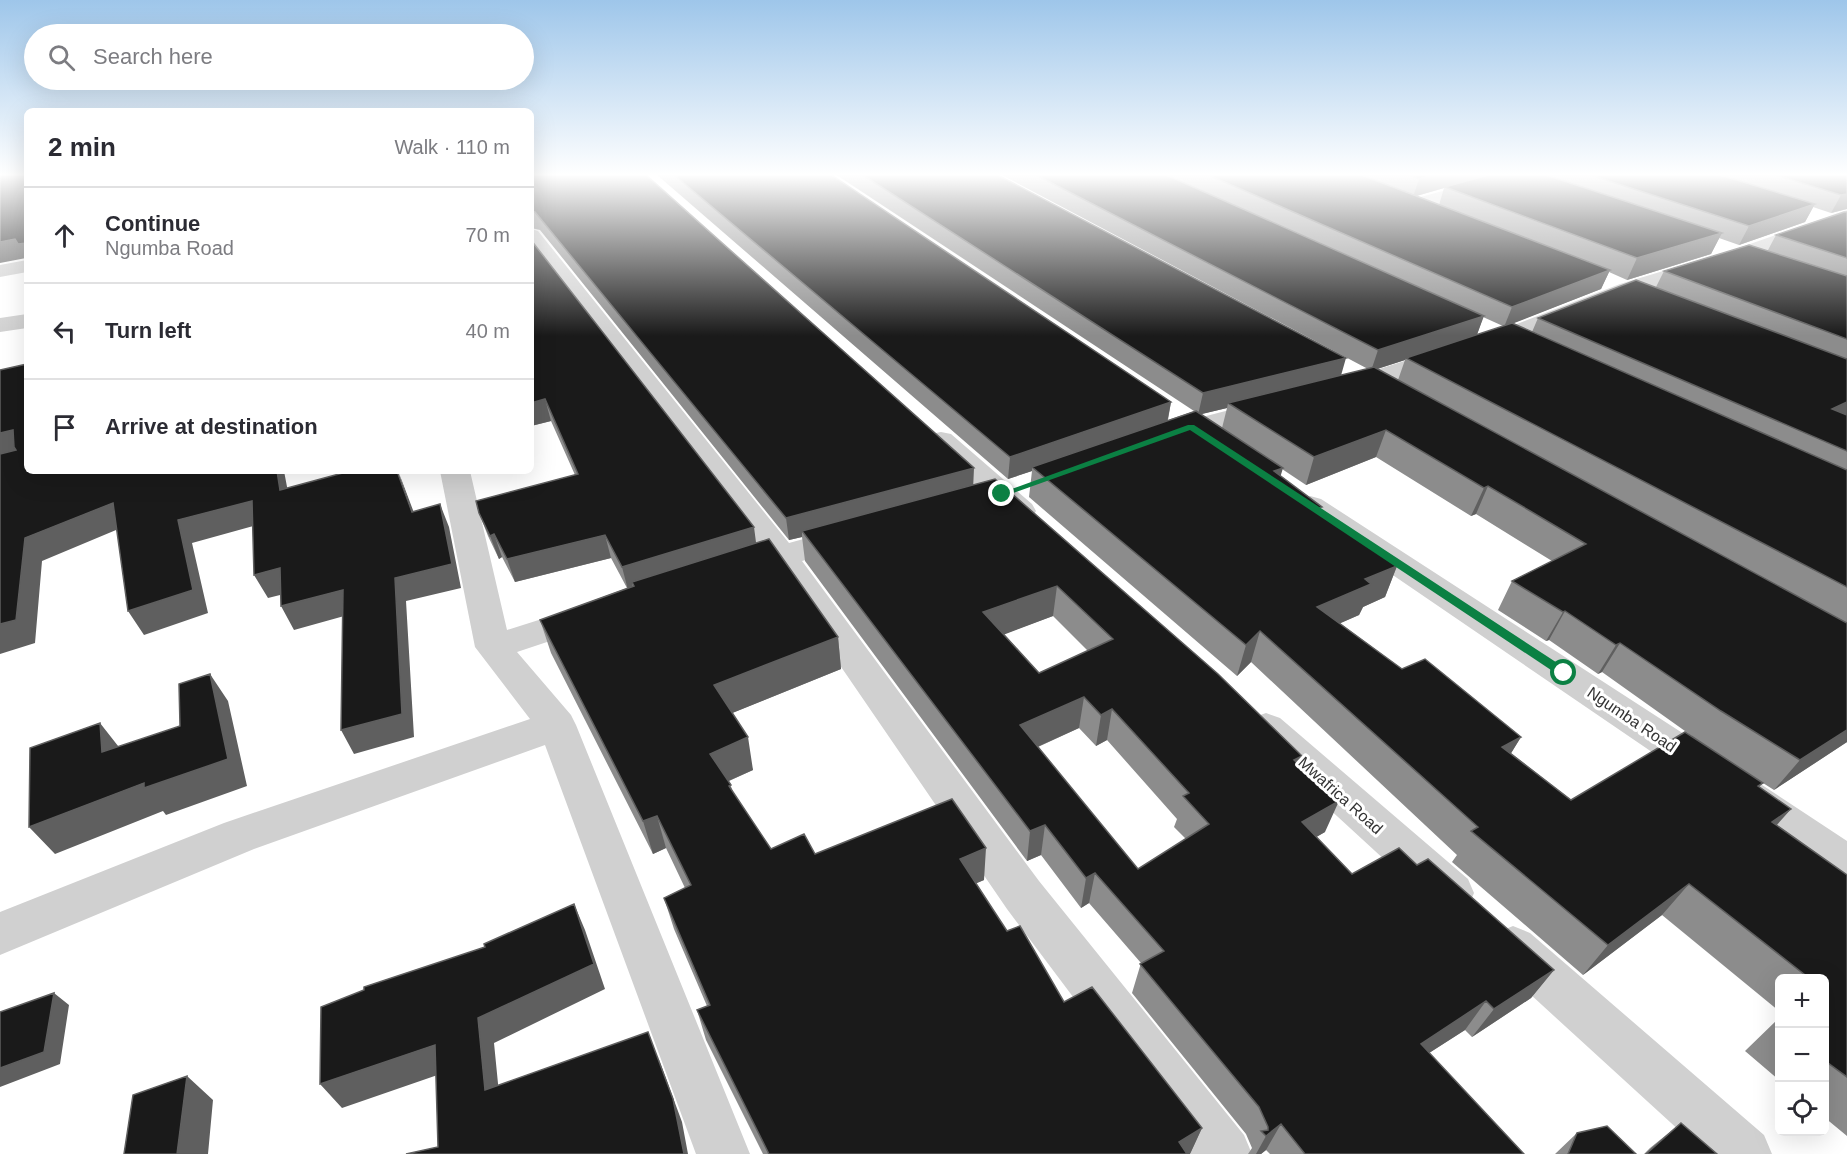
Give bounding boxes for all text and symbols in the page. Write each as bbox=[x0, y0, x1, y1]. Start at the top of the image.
search box bbox=[24, 24, 534, 90]
icon: search bbox=[45, 41, 78, 74]
text: Search here bbox=[93, 44, 213, 69]
text: 2 min bbox=[48, 132, 116, 162]
text: Walk · 110 m bbox=[394, 136, 510, 158]
text: Continue bbox=[105, 211, 200, 236]
icon: ahead bbox=[48, 219, 81, 252]
text: 70 m bbox=[466, 224, 510, 246]
text: Ngumba Road bbox=[105, 237, 234, 259]
icon: left bbox=[48, 315, 81, 348]
text: Turn left bbox=[105, 318, 191, 343]
text: 40 m bbox=[466, 320, 510, 342]
icon: arrive bbox=[48, 411, 81, 444]
text: Arrive at destination bbox=[105, 414, 318, 439]
route end bbox=[988, 480, 1014, 506]
route start bbox=[1550, 659, 1576, 685]
street label: Ngumba Road bbox=[1584, 684, 1679, 755]
street label: Mwafrica Road bbox=[1295, 753, 1386, 837]
map controls bbox=[1775, 974, 1829, 1136]
button: + bbox=[1775, 974, 1829, 1028]
button: − bbox=[1775, 1028, 1829, 1082]
button: locate bbox=[1775, 1082, 1829, 1136]

